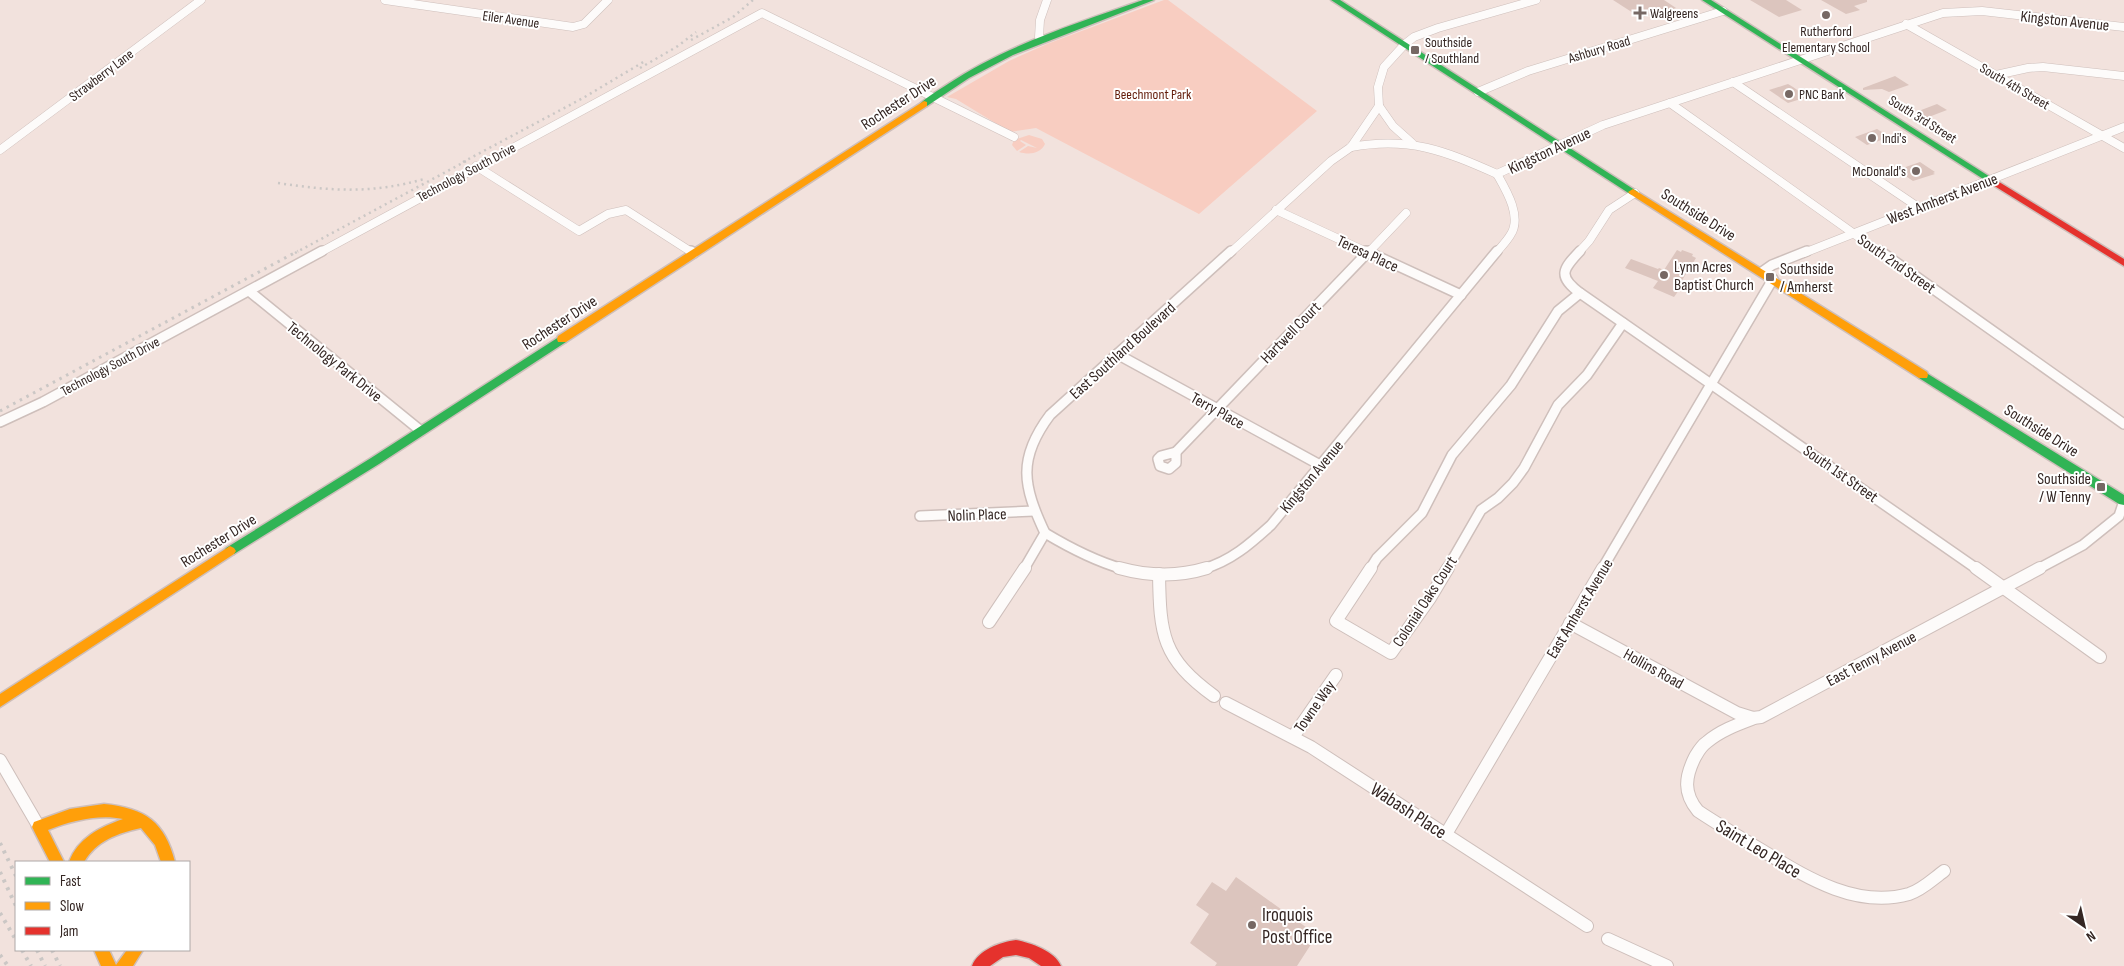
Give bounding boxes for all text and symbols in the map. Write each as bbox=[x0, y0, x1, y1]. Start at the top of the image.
place label: Walgreens bbox=[1650, 5, 1698, 22]
street label: Eiler Avenue bbox=[481, 7, 540, 32]
marker: Walgreens bbox=[1634, 7, 1646, 19]
street label: Kingston Avenue bbox=[2020, 7, 2110, 36]
marker: Rutherford Elementary School bbox=[1820, 9, 1832, 21]
place label: Rutherford Elementary School bbox=[1782, 23, 1870, 56]
street label: Ashbury Road bbox=[1565, 32, 1632, 67]
place label: Southside / Southland bbox=[1425, 34, 1479, 67]
marker: Southside / Southland bbox=[1409, 44, 1421, 56]
street label: Strawberry Lane bbox=[66, 46, 137, 105]
street label: South 4th Street bbox=[1977, 60, 2053, 113]
street label: Rochester Drive bbox=[858, 72, 940, 135]
park label: Beechmont Park bbox=[1115, 86, 1192, 103]
place label: PNC Bank bbox=[1799, 86, 1845, 103]
marker: PNC Bank bbox=[1783, 88, 1795, 100]
street label: South 3rd Street bbox=[1885, 92, 1960, 147]
street label: Kingston Avenue bbox=[1505, 124, 1594, 179]
place label: Indi's bbox=[1882, 130, 1907, 147]
marker: Indi's bbox=[1866, 132, 1878, 144]
street label: Technology South Drive bbox=[414, 139, 519, 206]
place label: McDonald's bbox=[1852, 163, 1906, 180]
marker: McDonald's bbox=[1910, 165, 1922, 177]
street label: West Amherst Avenue bbox=[1884, 170, 2001, 229]
street label: Southside Drive bbox=[1657, 185, 1739, 246]
street label: South 2nd Street bbox=[1853, 230, 1939, 298]
street label: Teresa Place bbox=[1334, 232, 1401, 277]
place label: Lynn Acres Baptist Church bbox=[1674, 258, 1754, 295]
place label: Southside / Amherst bbox=[1780, 260, 1834, 297]
marker: Lynn Acres Baptist Church bbox=[1658, 269, 1670, 281]
marker: Southside / Amherst bbox=[1764, 271, 1776, 283]
street label: Rochester Drive bbox=[519, 292, 601, 355]
street label: Hartwell Court bbox=[1257, 298, 1325, 368]
street label: East Southland Boulevard bbox=[1066, 299, 1180, 404]
street label: Technology Park Drive bbox=[283, 318, 385, 406]
street label: Technology South Drive bbox=[58, 333, 163, 400]
street label: Terry Place bbox=[1187, 389, 1247, 434]
street label: Southside Drive bbox=[2000, 401, 2082, 462]
street label: Kingston Avenue bbox=[1276, 437, 1348, 517]
street label: South 1st Street bbox=[1799, 442, 1881, 507]
place label: Southside / W Tenny bbox=[2037, 470, 2091, 507]
marker: Southside / W Tenny bbox=[2095, 481, 2107, 493]
street label: Nolin Place bbox=[947, 505, 1007, 526]
street label: Rochester Drive bbox=[177, 511, 260, 572]
street label: Colonial Oaks Court bbox=[1389, 553, 1462, 651]
street label: East Amherst Avenue bbox=[1543, 555, 1618, 662]
street label: East Tenny Avenue bbox=[1824, 628, 1920, 691]
street label: Hollins Road bbox=[1620, 645, 1687, 694]
street label: Towne Way bbox=[1291, 677, 1340, 736]
street label: Wabash Place bbox=[1366, 778, 1451, 844]
street label: Saint Leo Place bbox=[1711, 815, 1805, 884]
legend bbox=[15, 861, 190, 951]
text: Fast bbox=[60, 872, 82, 891]
text: Slow bbox=[60, 897, 84, 916]
north arrow bbox=[2059, 901, 2109, 951]
place label: Iroquois Post Office bbox=[1262, 904, 1333, 949]
marker: Iroquois Post Office bbox=[1246, 919, 1258, 931]
text: Jam bbox=[59, 922, 78, 941]
text: N bbox=[2083, 927, 2099, 946]

